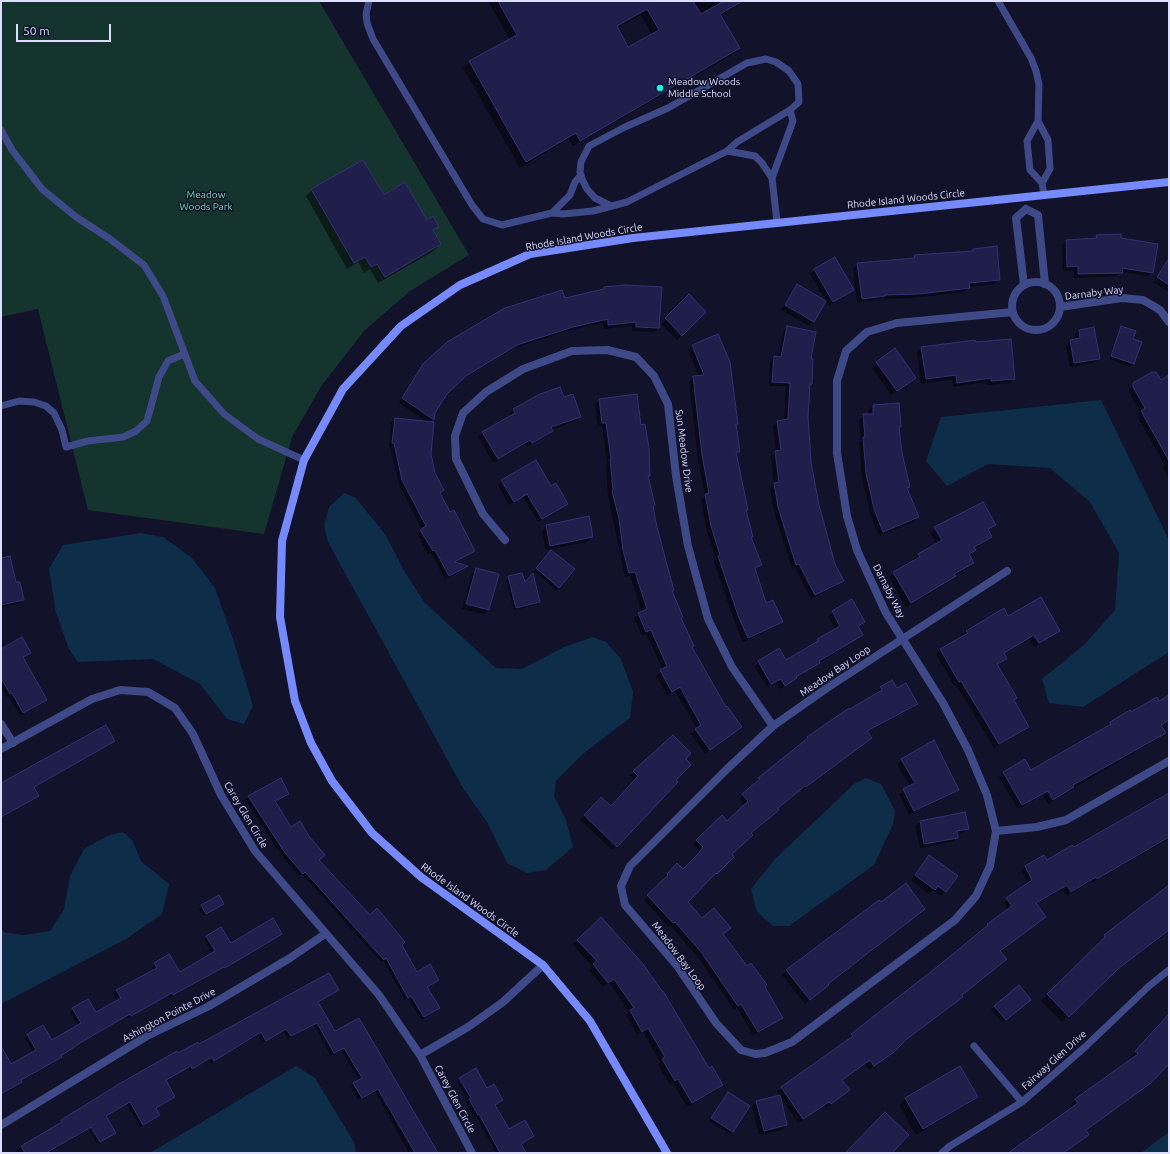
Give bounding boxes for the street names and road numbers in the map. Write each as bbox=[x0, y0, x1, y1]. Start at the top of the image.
street label: Rhode Island Woods Circle bbox=[846, 187, 966, 211]
street label: Rhode Island Woods Circle bbox=[525, 221, 643, 253]
street label: Darnaby Way bbox=[1064, 283, 1124, 303]
street label: Sun Meadow Drive bbox=[673, 409, 695, 493]
street label: Darnaby Way bbox=[870, 562, 908, 620]
street label: Meadow Bay Loop bbox=[798, 643, 872, 699]
street label: Carey Glen Circle bbox=[221, 780, 271, 850]
street label: Rhode Island Woods Circle bbox=[419, 860, 521, 940]
street label: Meadow Bay Loop bbox=[649, 920, 709, 992]
street label: Ashington Pointe Drive bbox=[120, 985, 218, 1045]
street label: Fairway Glen Drive bbox=[1019, 1028, 1089, 1092]
street label: Carey Glen Circle bbox=[432, 1063, 478, 1135]

